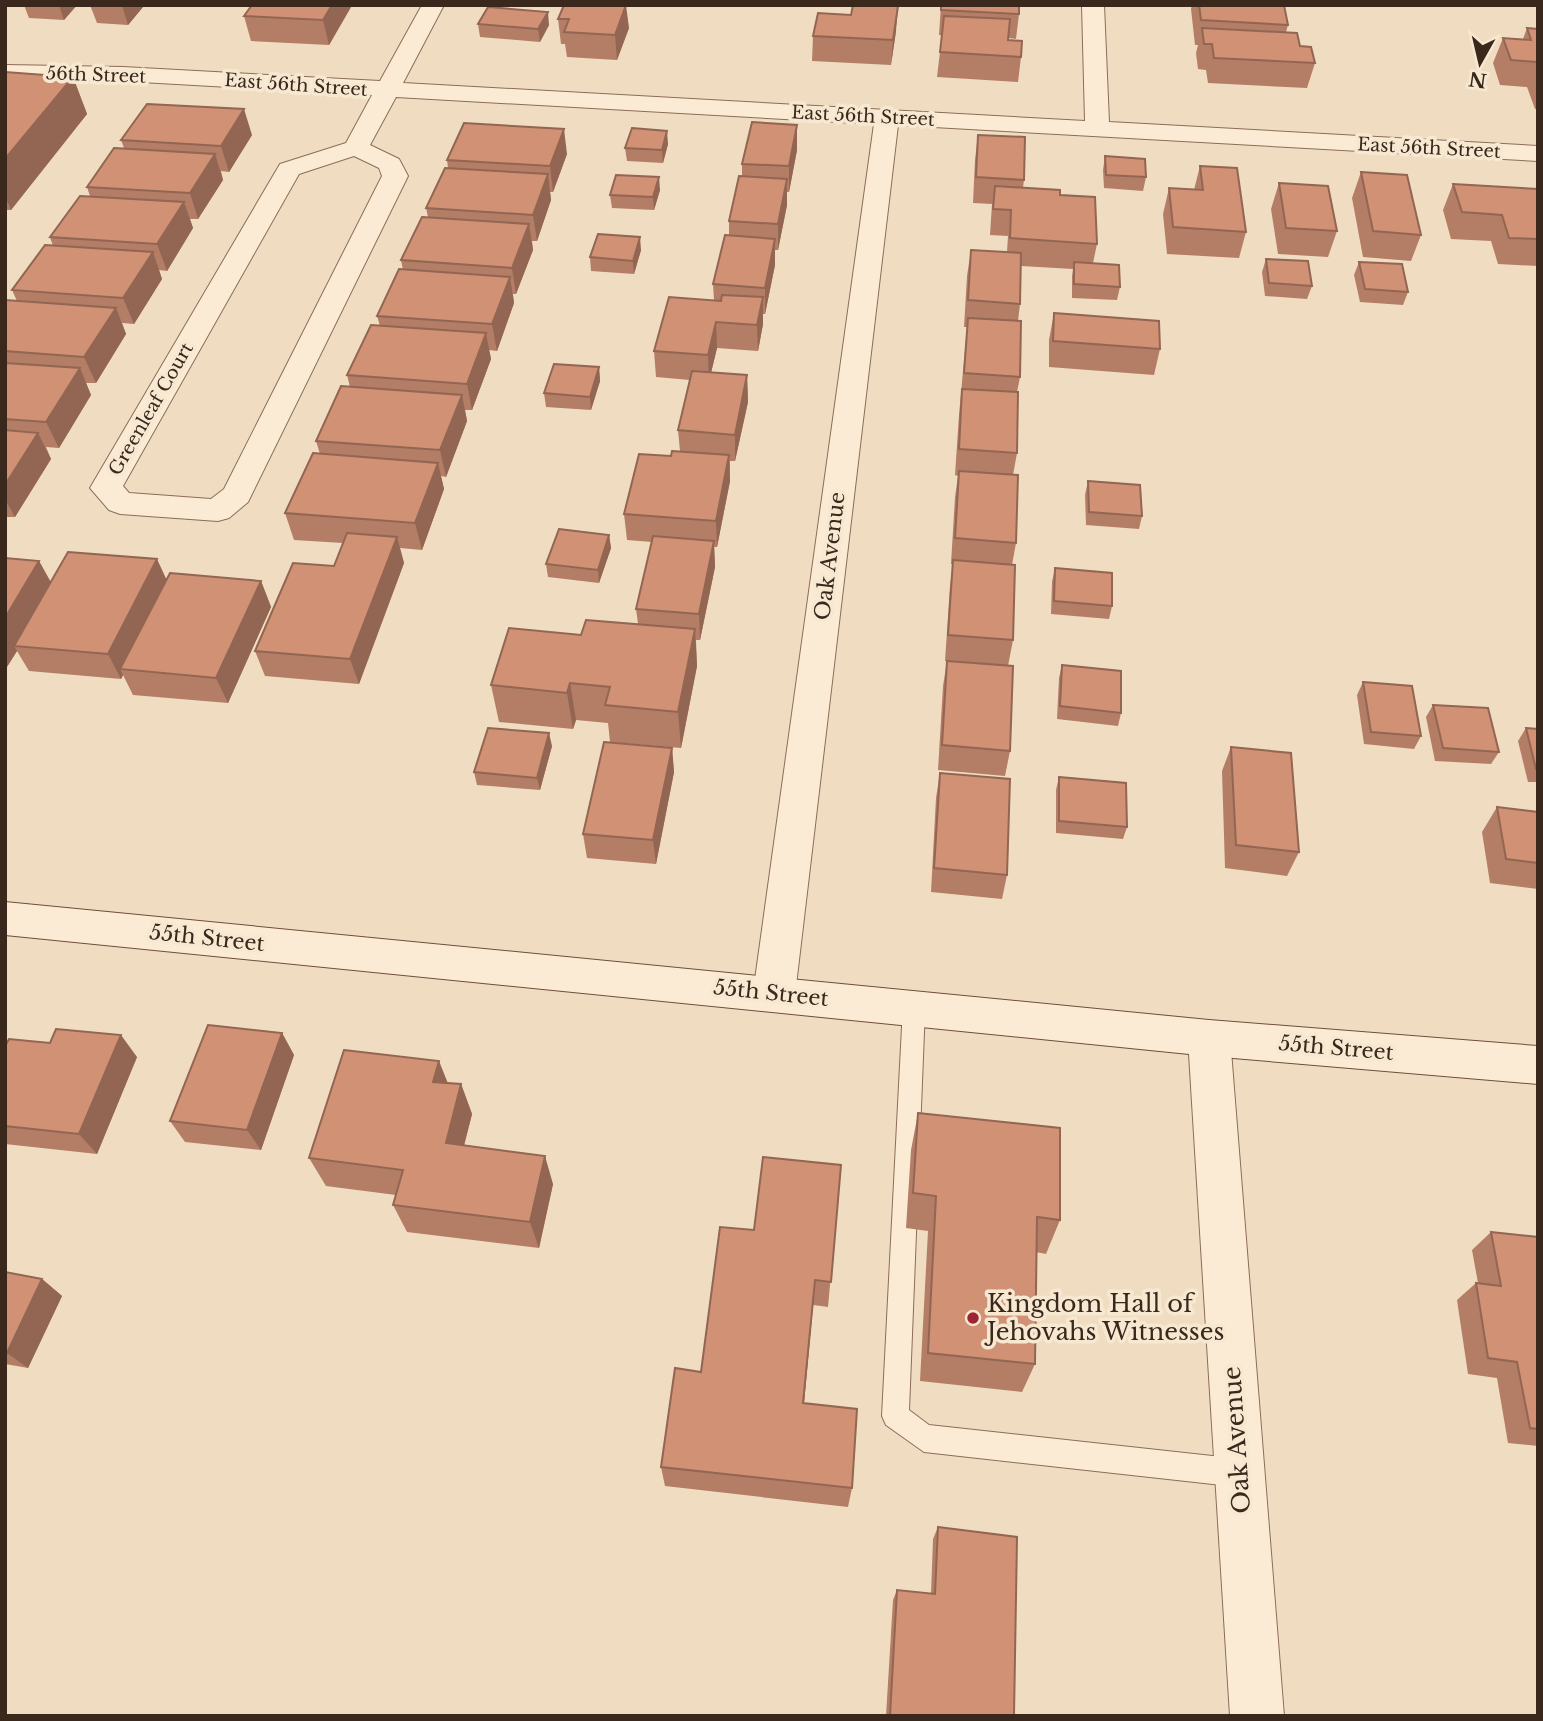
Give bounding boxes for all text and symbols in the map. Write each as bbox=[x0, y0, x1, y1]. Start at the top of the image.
north arrow bbox=[1445, 28, 1515, 98]
street label: 56th Street bbox=[45, 62, 147, 88]
text: N bbox=[1467, 67, 1488, 92]
street label: East 56th Street bbox=[224, 69, 369, 101]
street label: East 56th Street bbox=[791, 101, 935, 131]
street label: East 56th Street bbox=[1357, 133, 1501, 163]
street label: Greenleaf Court bbox=[104, 339, 198, 479]
street label: Oak Avenue bbox=[809, 490, 851, 622]
street label: 55th Street bbox=[148, 919, 266, 957]
street label: 55th Street bbox=[712, 974, 830, 1012]
street label: 55th Street bbox=[1277, 1030, 1395, 1066]
place label: Kingdom Hall of Jehovahs Witnesses bbox=[984, 1289, 1224, 1346]
marker: Kingdom Hall of Jehovahs Witnesses bbox=[965, 1310, 981, 1326]
street label: Oak Avenue bbox=[1217, 1365, 1256, 1515]

